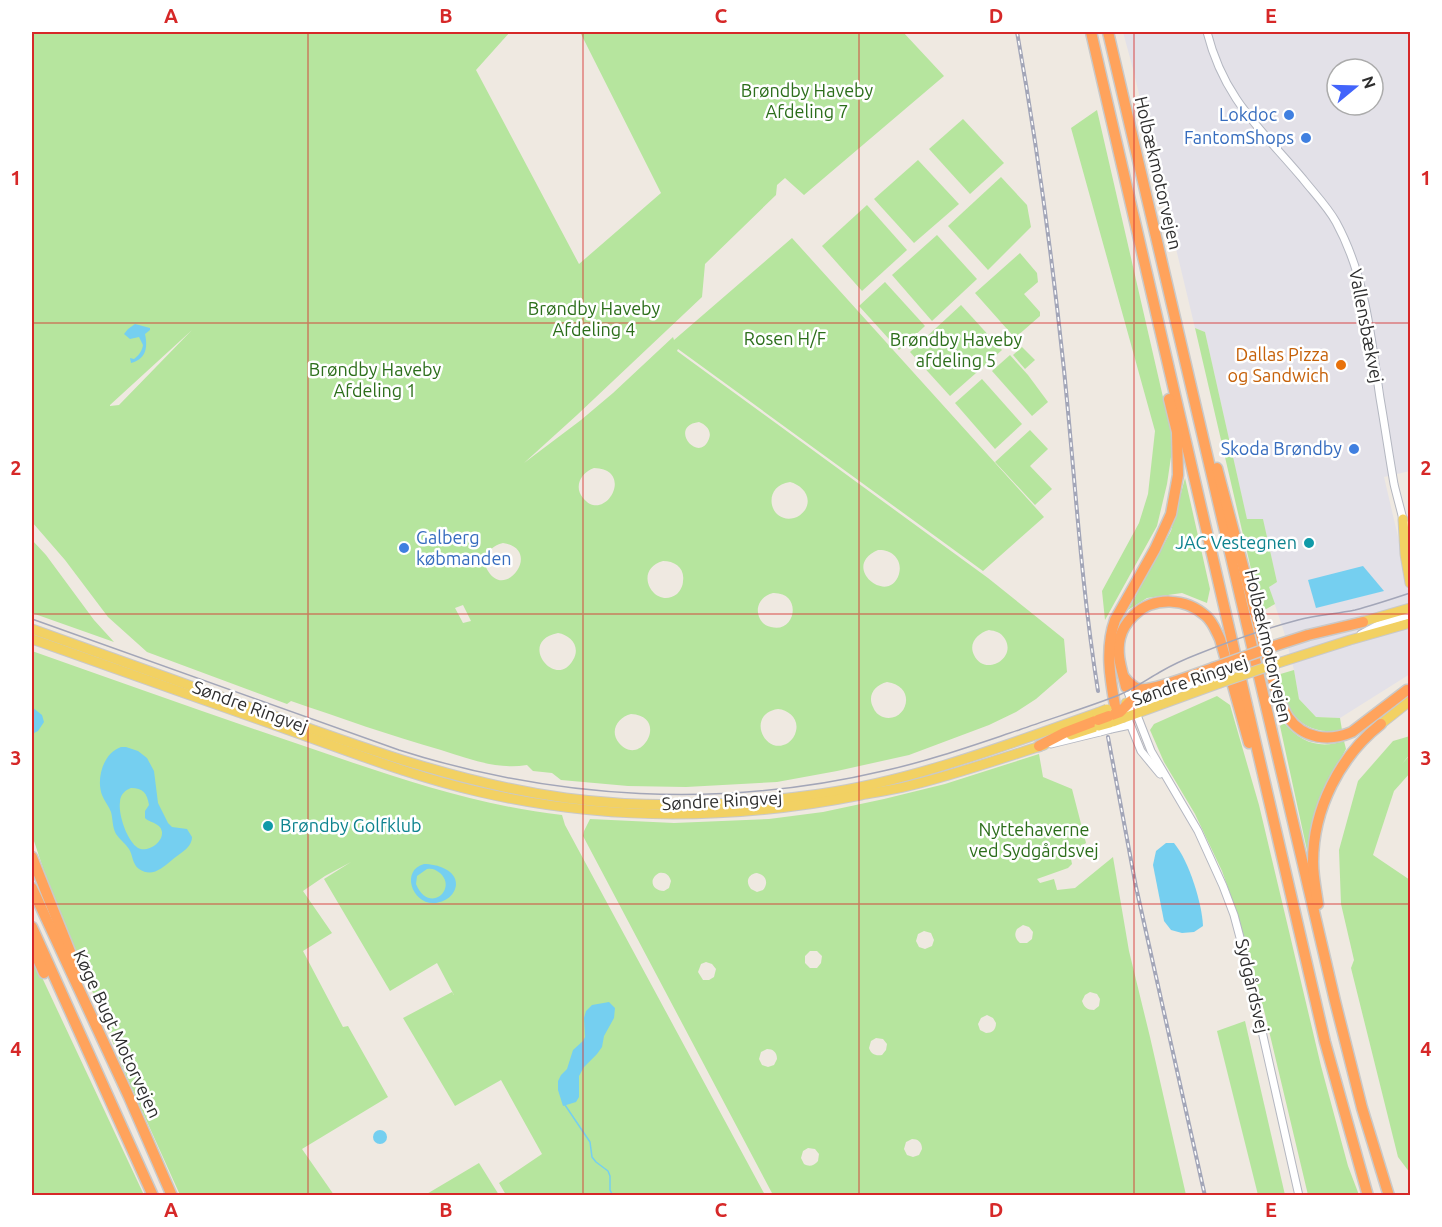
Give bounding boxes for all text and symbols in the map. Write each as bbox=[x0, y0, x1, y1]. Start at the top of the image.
text: A bbox=[164, 4, 178, 27]
text: B bbox=[439, 4, 453, 27]
text: C bbox=[715, 4, 728, 27]
text: D bbox=[989, 4, 1003, 27]
text: E bbox=[1265, 4, 1277, 27]
north arrow bbox=[1325, 57, 1385, 117]
text: N bbox=[1359, 74, 1380, 91]
park label: Brøndby Haveby Afdeling 7 bbox=[741, 80, 874, 121]
street label: Holbækmotorvejen bbox=[1132, 94, 1186, 251]
place label: Lokdoc bbox=[1219, 104, 1277, 124]
marker: Lokdoc bbox=[1282, 108, 1296, 122]
place label: FantomShops bbox=[1184, 127, 1294, 147]
marker: FantomShops bbox=[1299, 131, 1313, 145]
text: 1 bbox=[10, 166, 22, 189]
text: 1 bbox=[1420, 166, 1432, 189]
street label: Vallensbækvej bbox=[1346, 267, 1388, 385]
park label: Brøndby Haveby Afdeling 4 bbox=[528, 298, 661, 339]
park label: Rosen H/F bbox=[744, 328, 826, 348]
park label: Brøndby Haveby afdeling 5 bbox=[890, 329, 1023, 370]
place label: Dallas Pizza og Sandwich bbox=[1227, 344, 1329, 385]
marker: Dallas Pizza og Sandwich bbox=[1334, 358, 1348, 372]
park label: Brøndby Haveby Afdeling 1 bbox=[309, 359, 442, 400]
place label: Skoda Brøndby bbox=[1221, 438, 1342, 458]
marker: Skoda Brøndby bbox=[1347, 442, 1361, 456]
text: 2 bbox=[10, 456, 22, 479]
text: 2 bbox=[1420, 456, 1432, 479]
place label: Galberg købmanden bbox=[416, 527, 512, 568]
place label: JAC Vestegnen bbox=[1175, 532, 1297, 552]
marker: JAC Vestegnen bbox=[1302, 536, 1316, 550]
marker: Galberg købmanden bbox=[397, 541, 411, 555]
street label: Holbækmotorvejen bbox=[1242, 567, 1296, 724]
street label: Søndre Ringvej bbox=[1129, 651, 1250, 709]
street label: Søndre Ringvej bbox=[190, 676, 311, 736]
text: 3 bbox=[10, 746, 22, 769]
text: 3 bbox=[1420, 746, 1432, 769]
street label: Søndre Ringvej bbox=[661, 787, 783, 813]
place label: Brøndby Golfklub bbox=[280, 815, 422, 835]
marker: Brøndby Golfklub bbox=[261, 819, 275, 833]
park label: Nyttehaverne ved Sydgårdsvej bbox=[969, 819, 1099, 860]
street label: Sydgårdsvej bbox=[1232, 937, 1274, 1035]
street label: Køge Bugt Motorvejen bbox=[70, 946, 166, 1121]
text: 4 bbox=[10, 1037, 22, 1060]
text: 4 bbox=[1420, 1037, 1432, 1060]
text: A bbox=[164, 1198, 178, 1221]
text: B bbox=[439, 1198, 453, 1221]
text: C bbox=[715, 1198, 728, 1221]
text: D bbox=[989, 1198, 1003, 1221]
text: E bbox=[1265, 1198, 1277, 1221]

